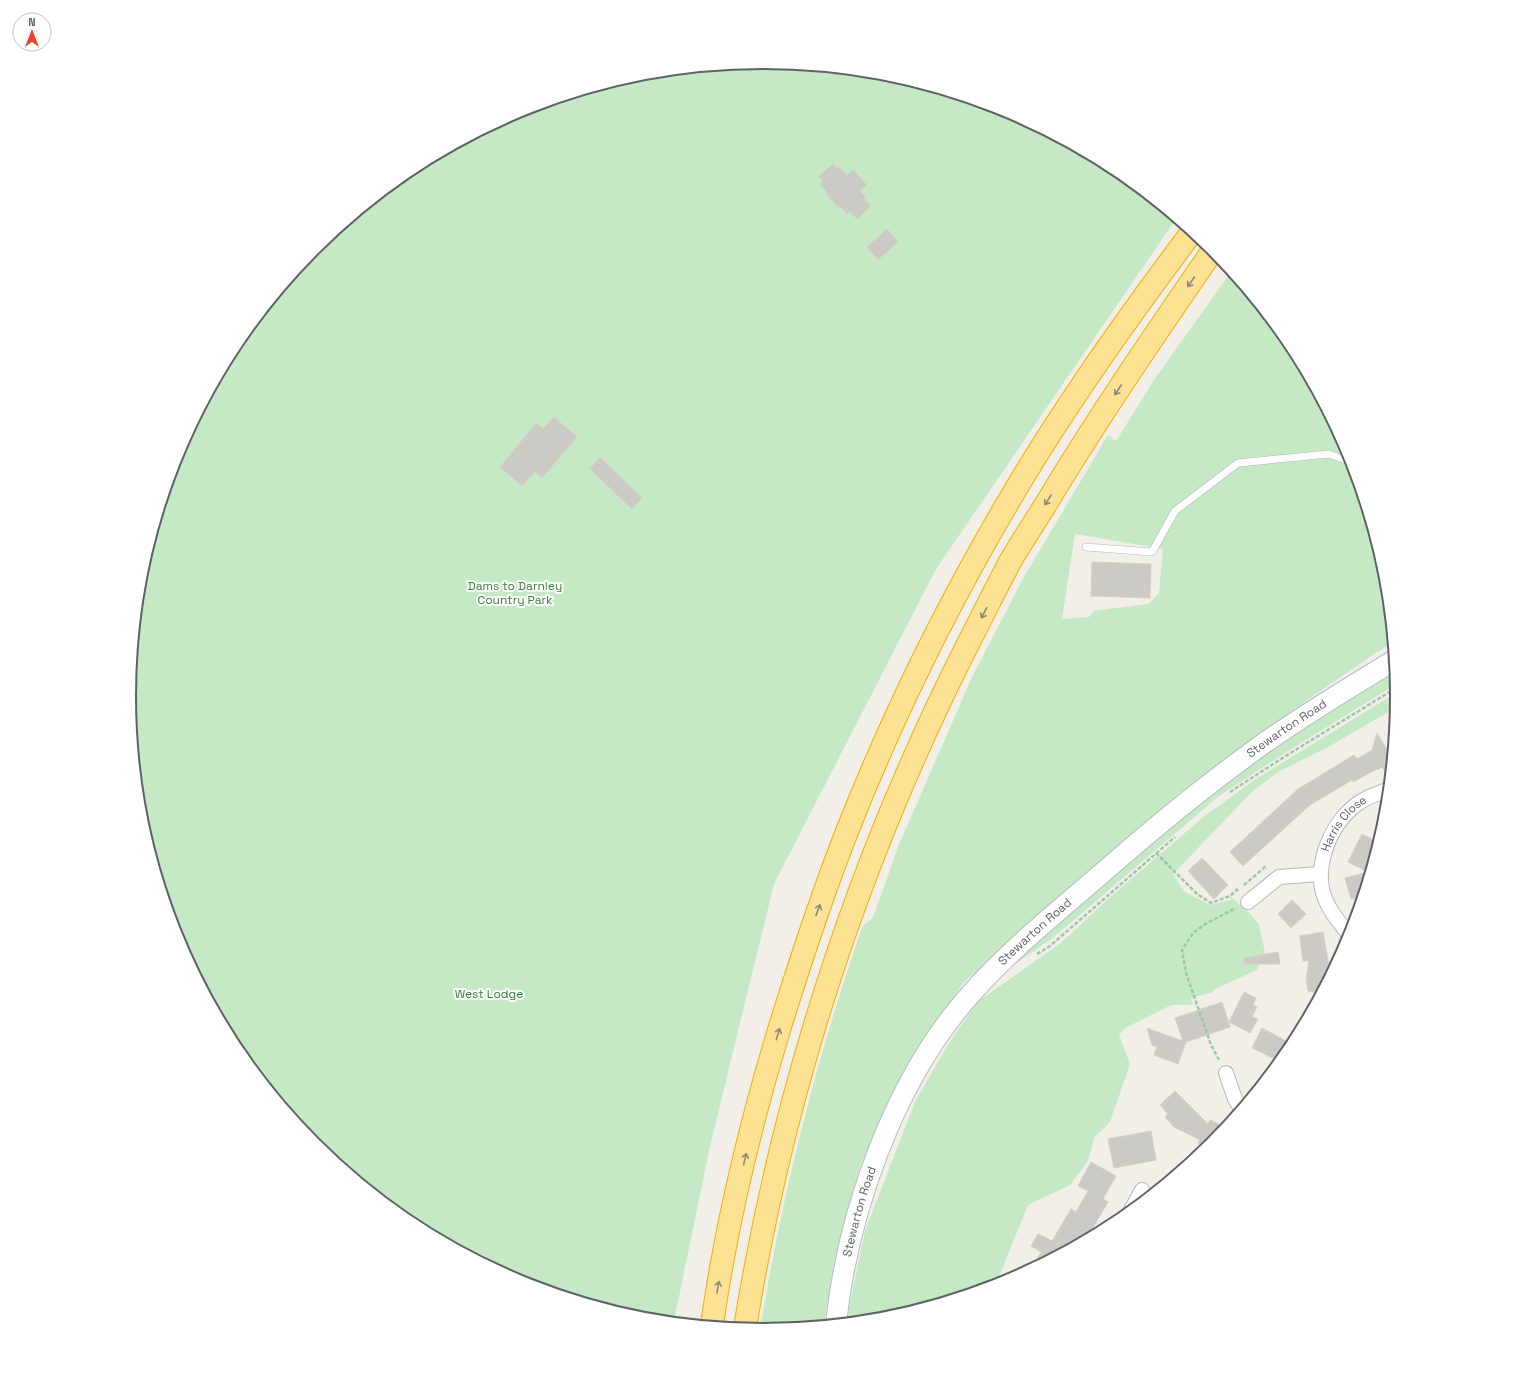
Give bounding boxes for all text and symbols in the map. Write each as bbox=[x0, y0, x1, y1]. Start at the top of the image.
north arrow bbox=[12, 12, 52, 52]
text: N bbox=[28, 15, 36, 29]
one-way arrow bbox=[1187, 276, 1195, 287]
one-way arrow bbox=[1114, 384, 1122, 395]
one-way arrow bbox=[1044, 494, 1052, 506]
park label: Dams to Darnley Country Park bbox=[468, 578, 562, 608]
one-way arrow bbox=[980, 606, 987, 618]
street label: Stewarton Road bbox=[1243, 696, 1330, 761]
street label: Harris Close bbox=[1317, 792, 1369, 854]
street label: Stewarton Road bbox=[995, 895, 1075, 969]
one-way arrow bbox=[814, 904, 822, 916]
park label: West Lodge bbox=[455, 986, 523, 1002]
one-way arrow bbox=[775, 1027, 782, 1040]
one-way arrow bbox=[741, 1153, 749, 1166]
street label: Stewarton Road bbox=[839, 1164, 880, 1258]
one-way arrow bbox=[714, 1280, 722, 1293]

